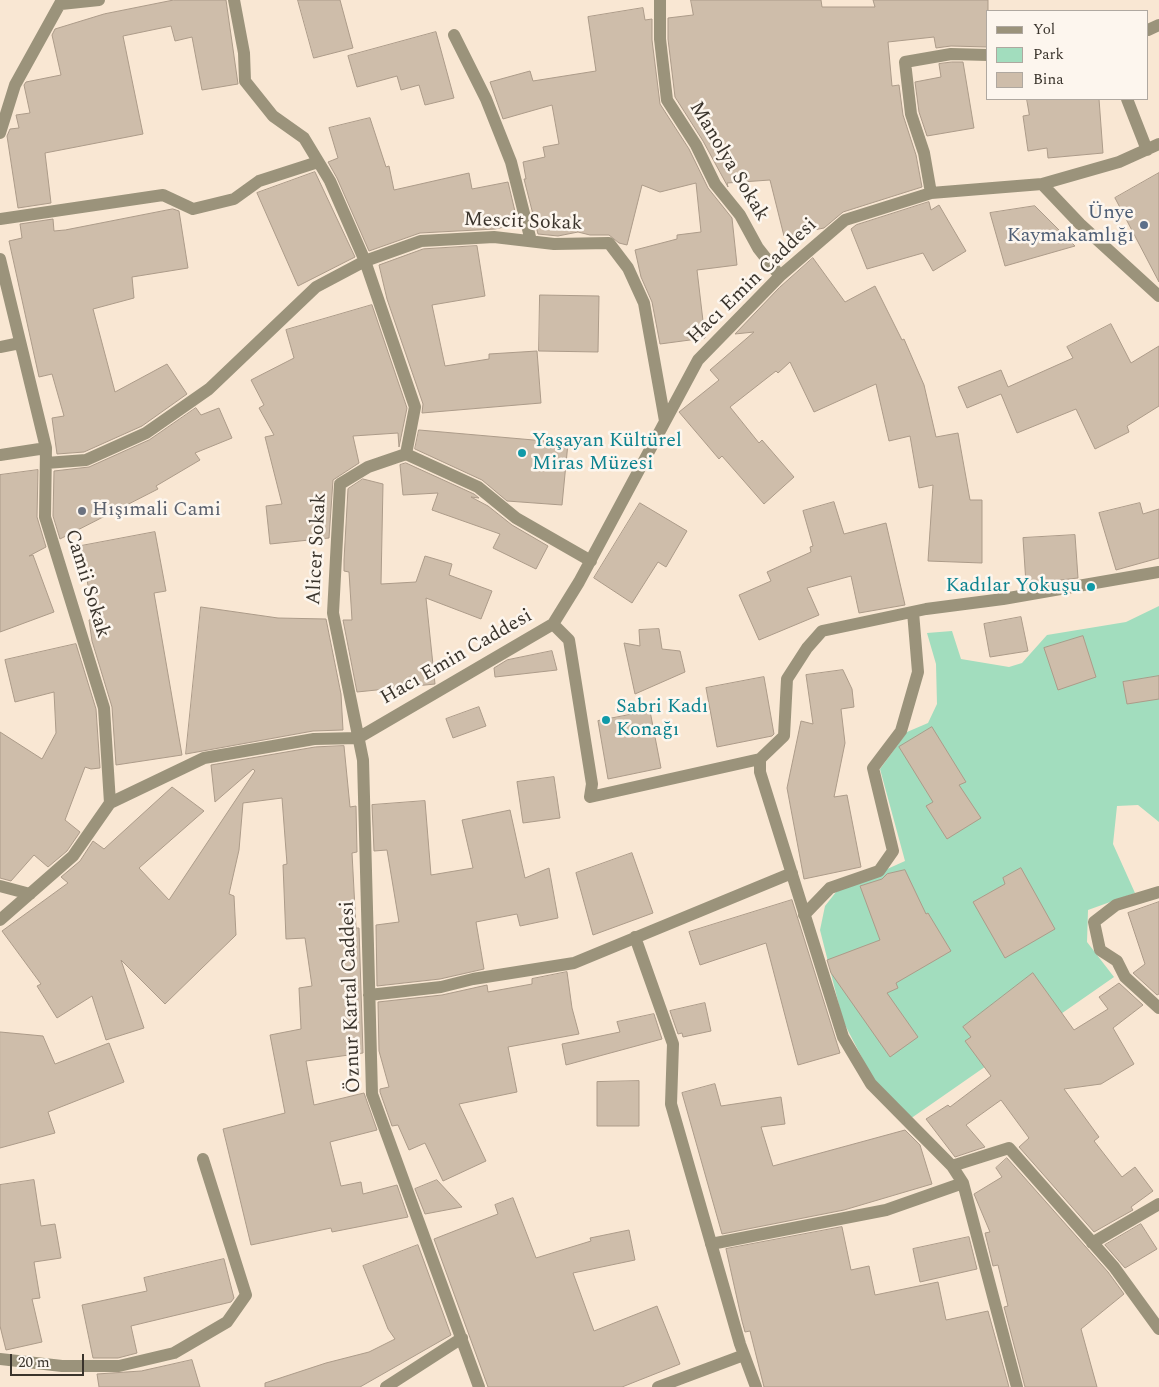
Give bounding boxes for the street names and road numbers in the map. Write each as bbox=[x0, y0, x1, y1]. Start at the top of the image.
street label: Manolya Sokak bbox=[683, 98, 773, 226]
street label: Mescit Sokak bbox=[463, 209, 583, 237]
street label: Hacı Emin Caddesi bbox=[683, 214, 823, 350]
street label: Alicer Sokak bbox=[303, 492, 333, 606]
street label: Camii Sokak bbox=[58, 527, 114, 641]
street label: Hacı Emin Caddesi bbox=[377, 605, 537, 711]
street label: Öznur Kartal Caddesi bbox=[337, 901, 367, 1093]

